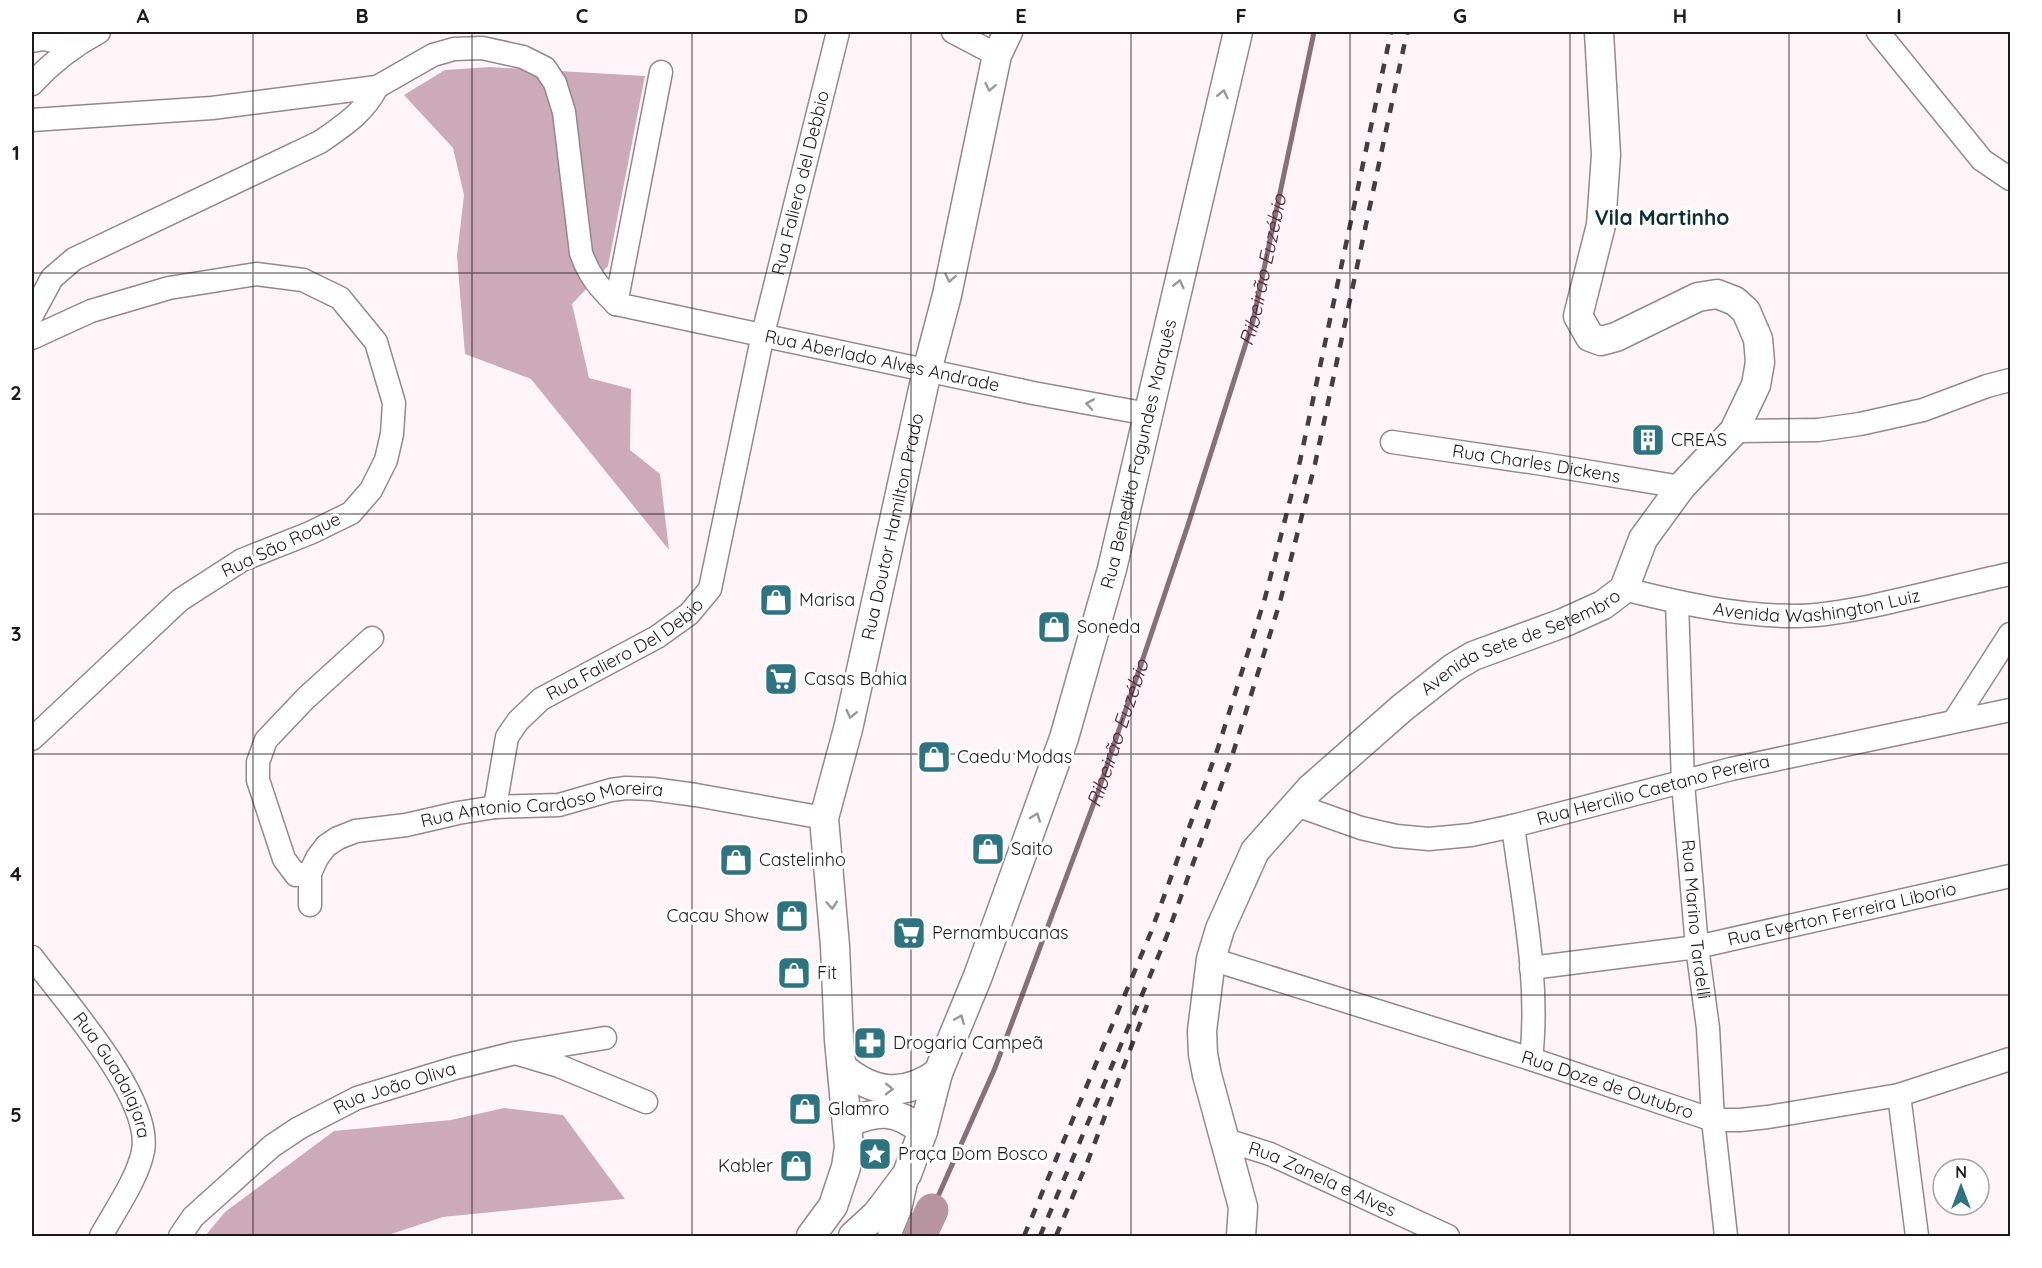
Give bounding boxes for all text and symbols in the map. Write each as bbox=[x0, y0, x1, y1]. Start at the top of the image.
text: A bbox=[137, 3, 150, 28]
text: B bbox=[355, 3, 369, 28]
text: C bbox=[576, 3, 589, 28]
text: D bbox=[794, 3, 808, 28]
text: E bbox=[1015, 3, 1027, 28]
text: F bbox=[1235, 3, 1247, 28]
text: G bbox=[1453, 3, 1467, 28]
text: H bbox=[1673, 3, 1687, 28]
text: I bbox=[1896, 3, 1902, 28]
one-way arrow bbox=[985, 82, 998, 92]
street label: Rua Faliero del Debbio bbox=[766, 88, 834, 277]
one-way arrow bbox=[1216, 89, 1229, 99]
text: 1 bbox=[12, 140, 20, 165]
water label: Ribeirão Euzébio bbox=[1233, 191, 1292, 348]
district label: Vila Martinho bbox=[1595, 204, 1729, 230]
one-way arrow bbox=[944, 272, 957, 282]
one-way arrow bbox=[1171, 279, 1184, 289]
street label: Rua Benedito Fagundes Marquês bbox=[1095, 317, 1181, 591]
street label: Rua Aberlado Alves Andrade bbox=[763, 324, 1002, 397]
text: 2 bbox=[10, 380, 22, 405]
one-way arrow bbox=[1086, 398, 1095, 410]
street label: Rua Doutor Hamilton Prado bbox=[856, 411, 928, 642]
building icon: CREAS bbox=[1630, 422, 1666, 458]
place label: CREAS bbox=[1671, 428, 1727, 451]
street label: Rua Charles Dickens bbox=[1451, 439, 1622, 488]
street label: Rua São Roque bbox=[218, 507, 344, 582]
shop icon: Marisa bbox=[758, 582, 794, 618]
street label: Avenida Washington Luiz bbox=[1712, 583, 1922, 627]
street label: Avenida Sete de Setembro bbox=[1416, 584, 1625, 700]
place label: Marisa bbox=[799, 588, 855, 611]
street label: Rua Faliero Del Debio bbox=[542, 593, 708, 705]
shop icon: Soneda bbox=[1036, 609, 1072, 645]
place label: Soneda bbox=[1077, 615, 1140, 638]
text: 3 bbox=[11, 621, 21, 646]
water label: Ribeirão Euzébio bbox=[1081, 655, 1154, 810]
supermarket icon: Casas Bahia bbox=[763, 661, 799, 697]
place label: Casas Bahia bbox=[804, 667, 907, 690]
one-way arrow bbox=[846, 708, 859, 718]
shop icon: Caedu Modas bbox=[916, 739, 952, 775]
place label: Caedu Modas bbox=[957, 745, 1072, 768]
street label: Rua Hercilio Caetano Pereira bbox=[1534, 749, 1772, 830]
street label: Rua Antonio Cardoso Moreira bbox=[418, 776, 665, 832]
one-way arrow bbox=[1028, 812, 1041, 823]
shop icon: Saito bbox=[970, 831, 1006, 867]
place label: Saito bbox=[1011, 837, 1053, 860]
street label: Rua Marino Tardelli bbox=[1677, 838, 1716, 1001]
shop icon: Castelinho bbox=[718, 842, 754, 878]
place label: Castelinho bbox=[759, 848, 846, 871]
text: 4 bbox=[10, 861, 22, 886]
street label: Rua Everton Ferreira Liborio bbox=[1725, 877, 1958, 951]
shop icon: Cacau Show bbox=[774, 898, 810, 934]
one-way arrow bbox=[825, 900, 838, 909]
place label: Cacau Show bbox=[666, 904, 769, 927]
supermarket icon: Pernambucanas bbox=[891, 915, 927, 951]
place label: Pernambucanas bbox=[932, 921, 1069, 944]
shop icon: Fit bbox=[776, 955, 812, 991]
place label: Fit bbox=[817, 961, 837, 984]
street label: Rua Guadalajara bbox=[68, 1007, 156, 1140]
one-way arrow bbox=[953, 1014, 965, 1025]
pharmacy icon: Drogaria Campeã bbox=[852, 1025, 888, 1061]
place label: Drogaria Campeã bbox=[893, 1031, 1043, 1054]
street label: Rua Doze de Outubro bbox=[1519, 1045, 1697, 1124]
street label: Rua João Oliva bbox=[329, 1056, 459, 1119]
one-way arrow bbox=[884, 1082, 893, 1095]
shop icon: Glamro bbox=[787, 1091, 823, 1127]
place label: Glamro bbox=[828, 1097, 889, 1120]
text: 5 bbox=[10, 1102, 22, 1127]
place icon: Praça Dom Bosco bbox=[857, 1136, 893, 1172]
street label: Rua Zanela e Alves bbox=[1246, 1136, 1400, 1222]
place label: Praça Dom Bosco bbox=[898, 1142, 1048, 1165]
shop icon: Kabler bbox=[778, 1148, 814, 1184]
place label: Kabler bbox=[718, 1154, 773, 1177]
north arrow bbox=[1931, 1157, 1991, 1217]
text: N bbox=[1955, 1162, 1967, 1182]

